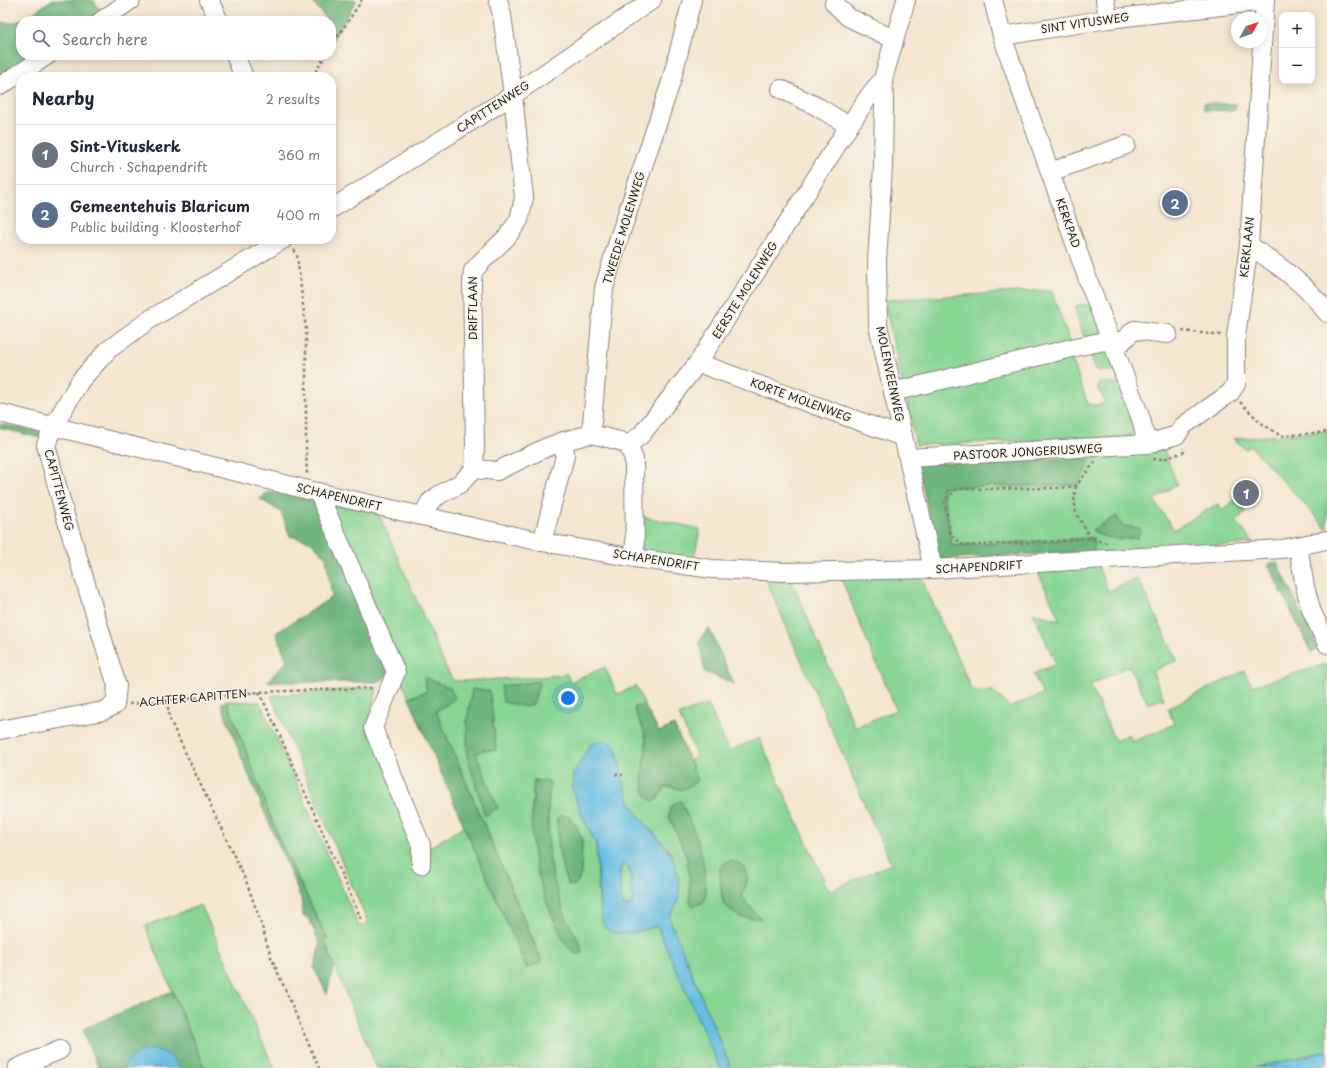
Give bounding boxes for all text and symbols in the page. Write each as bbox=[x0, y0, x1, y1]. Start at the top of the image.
street label: SINT VITUSWEG bbox=[1040, 8, 1130, 37]
north arrow bbox=[1231, 12, 1267, 48]
map controls bbox=[1279, 12, 1315, 84]
button: + bbox=[1279, 12, 1315, 48]
search box bbox=[16, 16, 336, 60]
icon: search bbox=[30, 27, 52, 49]
text: Search here bbox=[62, 27, 148, 50]
button: − bbox=[1279, 48, 1315, 84]
street label: CAPITTENWEG bbox=[453, 77, 533, 137]
text: Nearby bbox=[32, 85, 94, 111]
text: 2 results bbox=[266, 89, 320, 108]
text: Sint-Vituskerk bbox=[70, 134, 181, 157]
text: 1 bbox=[42, 145, 48, 164]
text: 360 m bbox=[277, 145, 320, 164]
text: Church · Schapendrift bbox=[70, 157, 207, 176]
street label: TWEEDE MOLENWEG bbox=[598, 169, 649, 287]
pin: 2 bbox=[1162, 188, 1188, 218]
text: Gemeentehuis Blaricum bbox=[70, 194, 250, 217]
street label: KERKPAD bbox=[1052, 195, 1085, 250]
text: 2 bbox=[40, 205, 50, 224]
text: 400 m bbox=[277, 205, 320, 224]
street label: KERKLAAN bbox=[1235, 216, 1258, 278]
text: Public building · Kloosterhof bbox=[70, 217, 241, 236]
street label: EERSTE MOLENWEG bbox=[708, 238, 782, 342]
street label: DRIFTLAAN bbox=[464, 276, 481, 340]
street label: MOLENVEENWEG bbox=[872, 325, 909, 423]
street label: KORTE MOLENWEG bbox=[748, 373, 854, 426]
street label: PASTOOR JONGERIUSWEG bbox=[953, 439, 1103, 464]
street label: CAPITTENWEG bbox=[40, 447, 79, 533]
street label: SCHAPENDRIFT bbox=[295, 478, 384, 515]
pin: 1 bbox=[1233, 478, 1259, 508]
street label: SCHAPENDRIFT bbox=[612, 544, 701, 575]
street label: SCHAPENDRIFT bbox=[935, 556, 1023, 577]
street label: ACHTER CAPITTEN bbox=[138, 684, 248, 711]
your location bbox=[558, 688, 578, 708]

